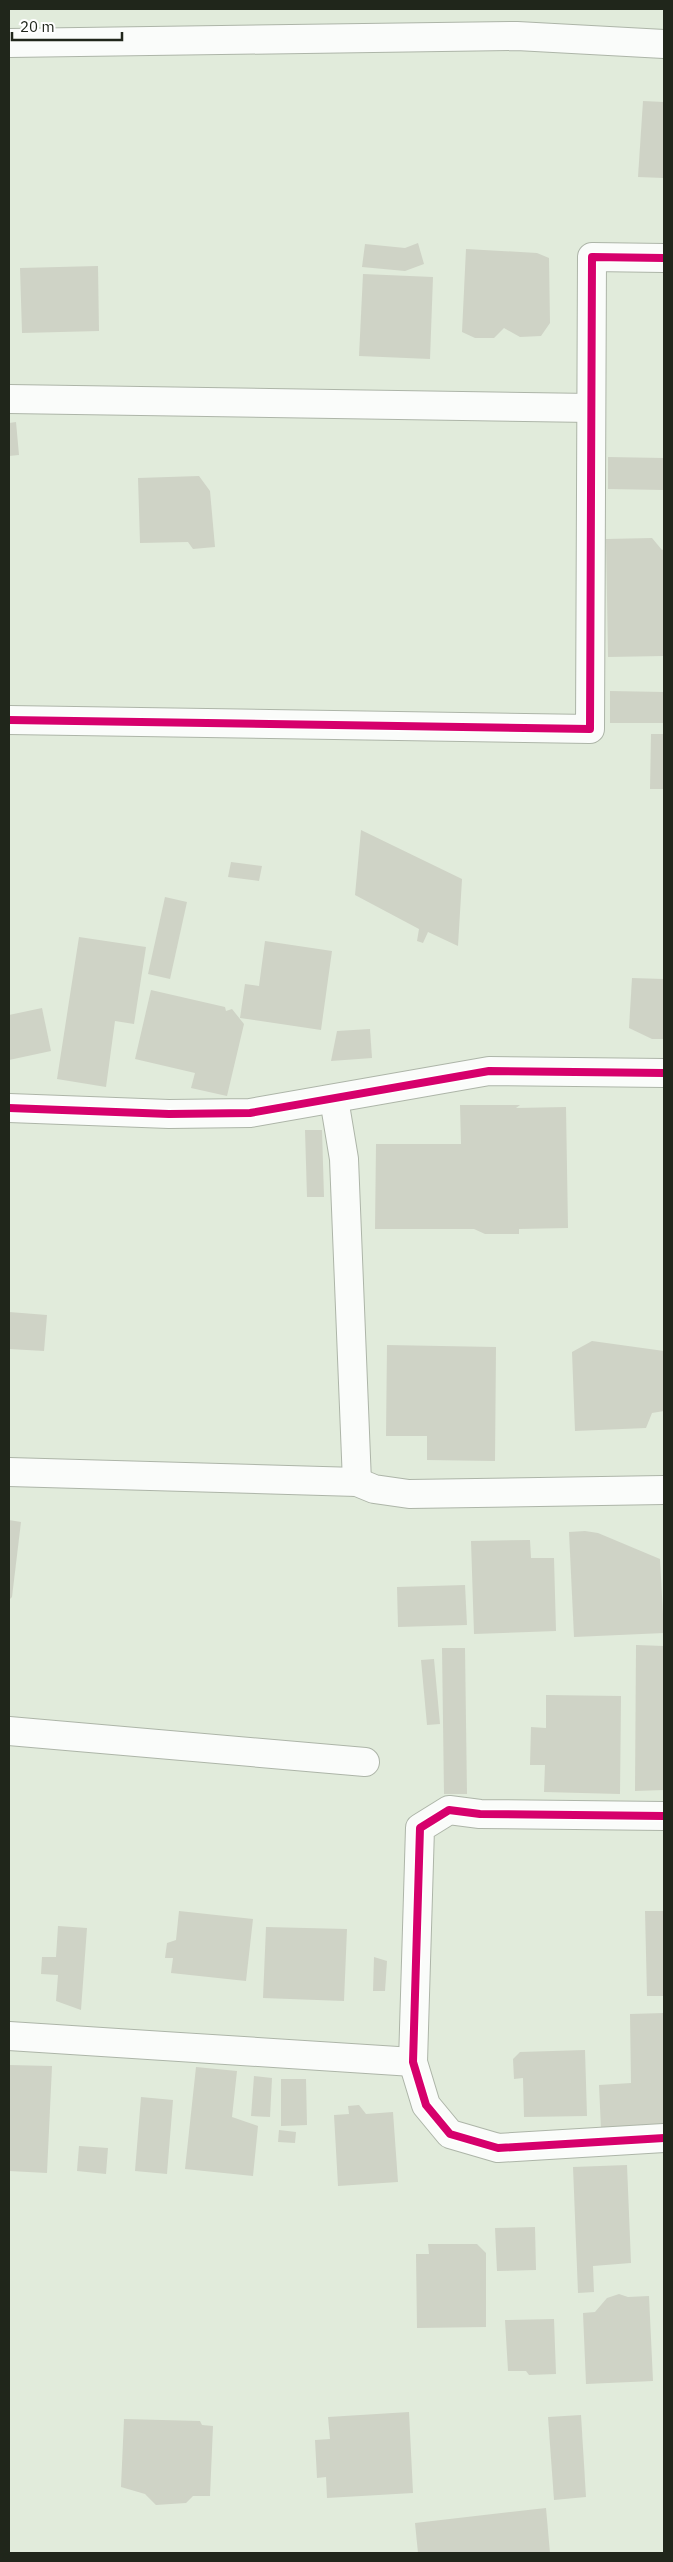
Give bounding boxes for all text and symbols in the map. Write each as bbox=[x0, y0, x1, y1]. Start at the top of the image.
scale bar bbox=[12, 10, 122, 42]
text: 20 m bbox=[20, 17, 55, 36]

